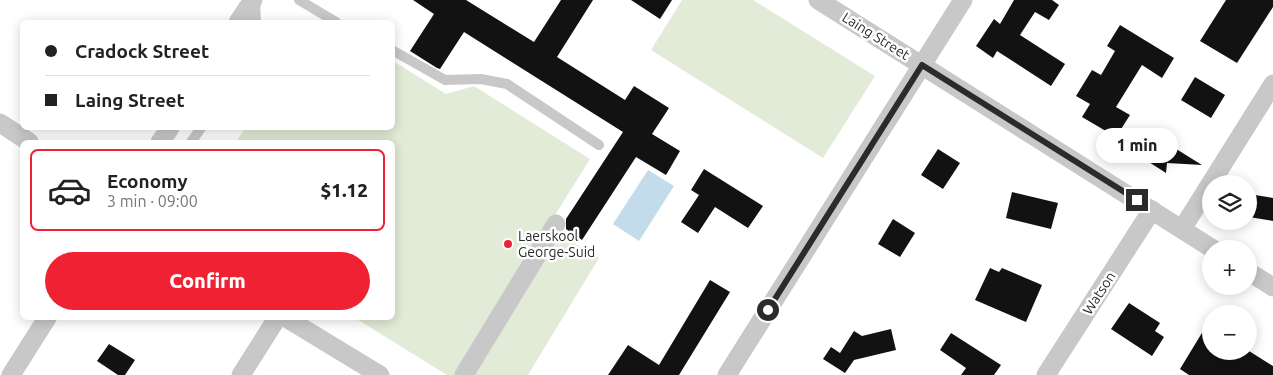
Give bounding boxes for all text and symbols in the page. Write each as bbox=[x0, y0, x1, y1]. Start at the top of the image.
street label: Laing Street bbox=[840, 9, 913, 63]
text: Cradock Street bbox=[75, 40, 209, 62]
text: Laing Street bbox=[75, 89, 185, 111]
callout: 1 min bbox=[1096, 128, 1178, 162]
text: 1 min bbox=[1117, 136, 1157, 154]
icon: car bbox=[47, 168, 92, 213]
text: Economy bbox=[107, 170, 188, 192]
map controls bbox=[1202, 175, 1257, 360]
button: layers bbox=[1202, 175, 1257, 230]
text: $1.12 bbox=[320, 179, 368, 201]
route end bbox=[1126, 189, 1148, 211]
text: 3 min · 09:00 bbox=[107, 192, 198, 210]
place label: Laerskool George-Suid bbox=[518, 228, 595, 260]
marker: Laerskool George-Suid bbox=[502, 238, 514, 250]
button: + bbox=[1202, 240, 1257, 295]
button: Confirm bbox=[45, 252, 370, 310]
street label: Watson bbox=[1079, 269, 1119, 317]
route start bbox=[757, 299, 779, 321]
button: − bbox=[1202, 305, 1257, 360]

